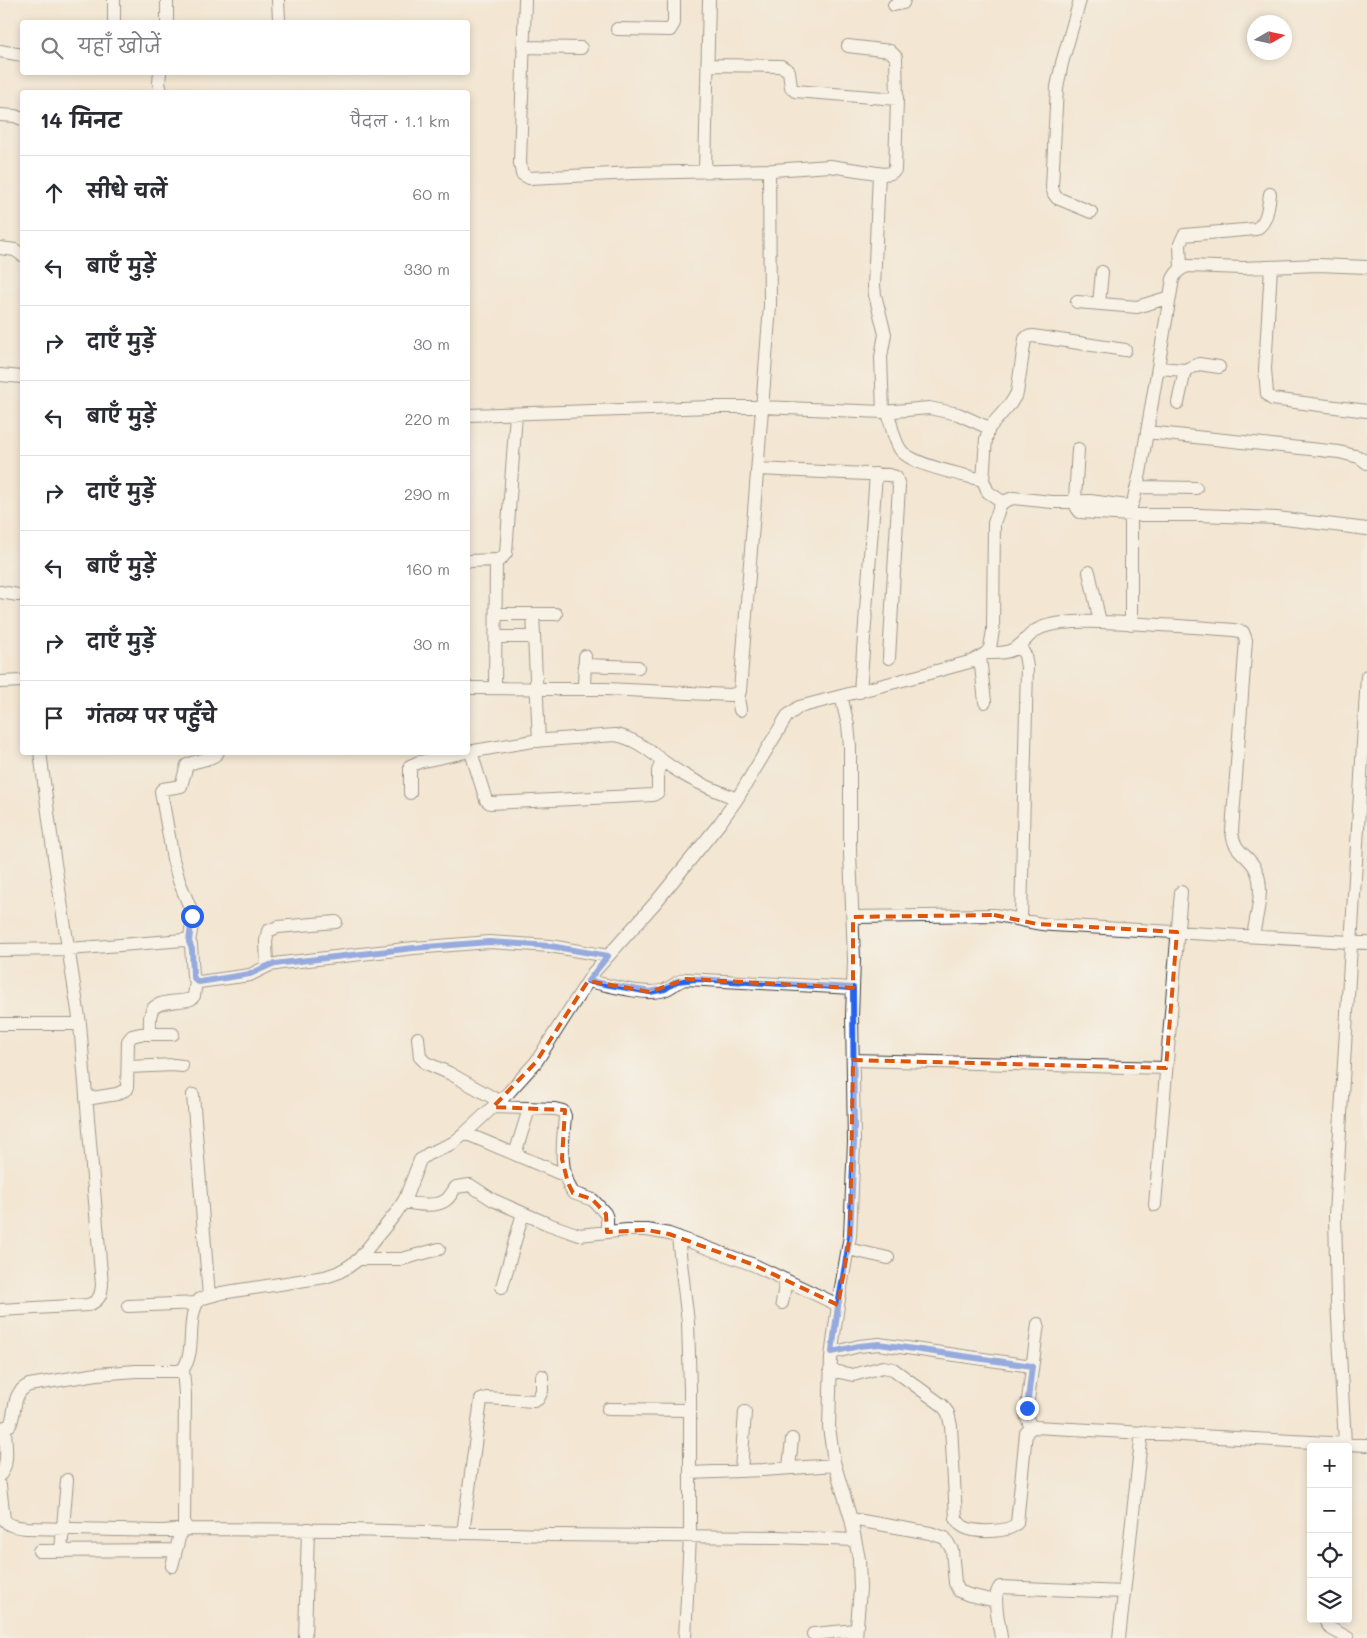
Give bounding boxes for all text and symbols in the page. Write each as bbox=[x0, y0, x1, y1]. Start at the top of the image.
north arrow bbox=[1247, 15, 1292, 60]
search box bbox=[20, 20, 470, 75]
text: यहाँ खोजें bbox=[78, 33, 161, 58]
icon: search bbox=[38, 34, 66, 62]
text: 14 मिनट bbox=[40, 106, 121, 133]
text: पैदल · 1.1 km bbox=[350, 110, 450, 131]
text: सीधे चलें bbox=[87, 178, 167, 203]
icon: ahead bbox=[40, 179, 68, 207]
text: 60 m bbox=[413, 183, 450, 204]
text: बाएँ मुड़ें bbox=[87, 253, 156, 278]
icon: left bbox=[40, 254, 68, 282]
text: 330 m bbox=[404, 258, 450, 279]
text: दाएँ मुड़ें bbox=[87, 328, 155, 353]
icon: right bbox=[40, 329, 68, 357]
text: 30 m bbox=[413, 333, 450, 354]
text: बाएँ मुड़ें bbox=[87, 403, 156, 428]
icon: left bbox=[40, 404, 68, 432]
text: 220 m bbox=[404, 408, 450, 429]
text: दाएँ मुड़ें bbox=[87, 478, 155, 503]
icon: right bbox=[40, 479, 68, 507]
text: 290 m bbox=[404, 483, 450, 504]
text: बाएँ मुड़ें bbox=[87, 553, 156, 578]
icon: left bbox=[40, 554, 68, 582]
text: 160 m bbox=[405, 558, 450, 579]
text: दाएँ मुड़ें bbox=[87, 628, 155, 653]
icon: right bbox=[40, 629, 68, 657]
text: 30 m bbox=[413, 633, 450, 654]
text: गंतव्य पर पहुँचे bbox=[87, 703, 216, 728]
icon: arrive bbox=[40, 704, 68, 732]
route start bbox=[181, 905, 204, 928]
route end bbox=[1016, 1397, 1039, 1420]
map controls bbox=[1307, 1443, 1352, 1623]
button: + bbox=[1307, 1443, 1352, 1488]
button: − bbox=[1307, 1488, 1352, 1533]
button: locate bbox=[1307, 1533, 1352, 1578]
button: layers bbox=[1307, 1578, 1352, 1623]

